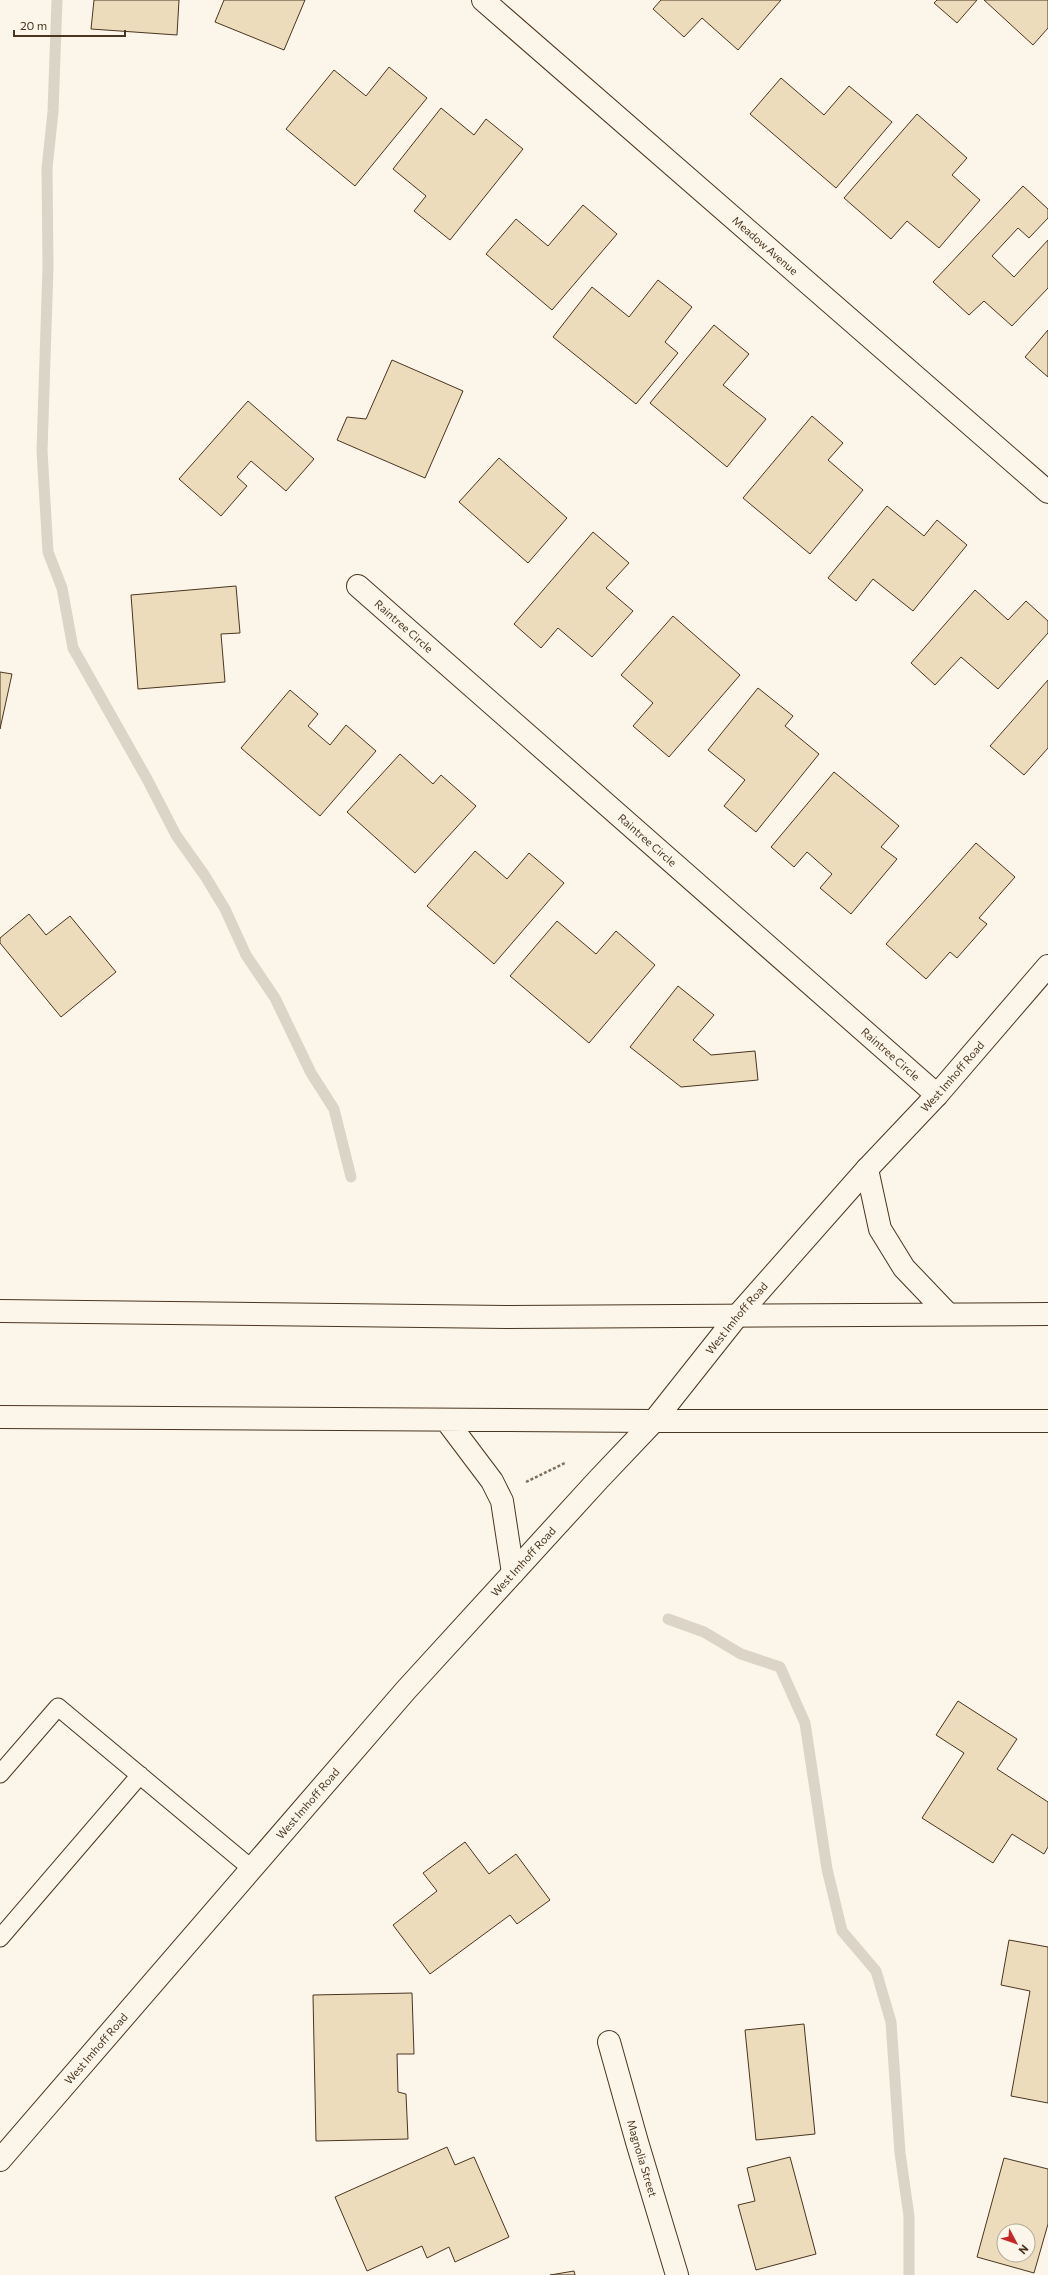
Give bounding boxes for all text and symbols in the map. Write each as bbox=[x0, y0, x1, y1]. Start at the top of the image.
scale bar bbox=[14, 12, 125, 38]
text: 20 m bbox=[20, 18, 47, 32]
street label: Meadow Avenue bbox=[730, 213, 801, 277]
street label: Raintree Circle bbox=[372, 597, 436, 655]
street label: Raintree Circle bbox=[616, 811, 679, 869]
street label: Raintree Circle bbox=[859, 1025, 923, 1083]
street label: West Imhoff Road bbox=[918, 1038, 987, 1114]
street label: West Imhoff Road bbox=[703, 1279, 770, 1356]
street label: West Imhoff Road bbox=[488, 1524, 558, 1599]
street label: West Imhoff Road bbox=[273, 1765, 342, 1841]
street label: West Imhoff Road bbox=[61, 2010, 130, 2087]
street label: Magnolia Street bbox=[625, 2118, 660, 2199]
north arrow bbox=[996, 2223, 1036, 2263]
text: N bbox=[1016, 2243, 1032, 2257]

